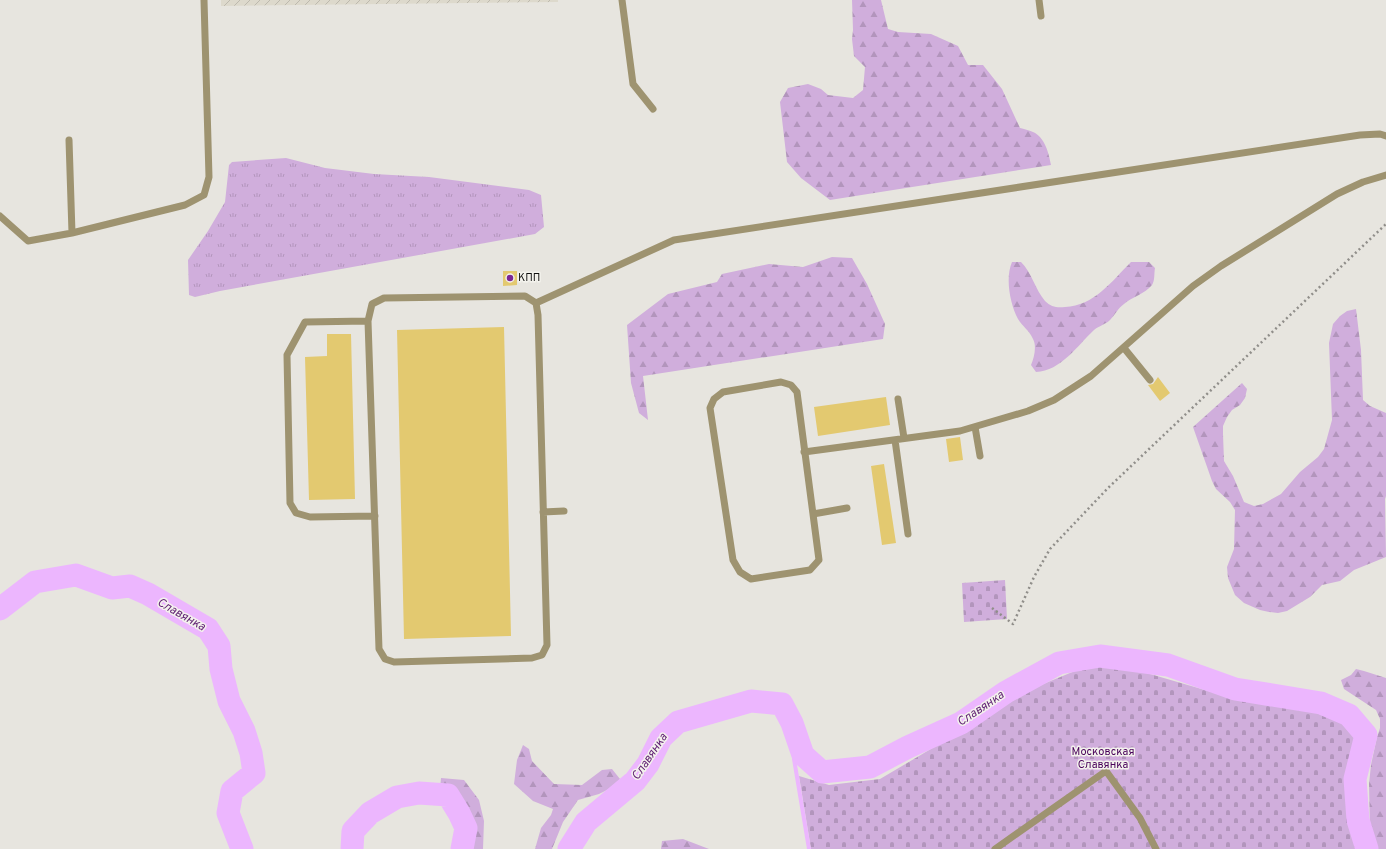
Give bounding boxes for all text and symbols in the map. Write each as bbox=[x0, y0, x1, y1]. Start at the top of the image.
place label: КПП bbox=[518, 271, 540, 285]
marker: КПП bbox=[505, 273, 515, 283]
water label: Славянка bbox=[154, 595, 209, 636]
water label: Славянка bbox=[954, 687, 1008, 731]
water label: Славянка bbox=[628, 730, 672, 784]
park label: Московская Славянка bbox=[1072, 745, 1134, 772]

